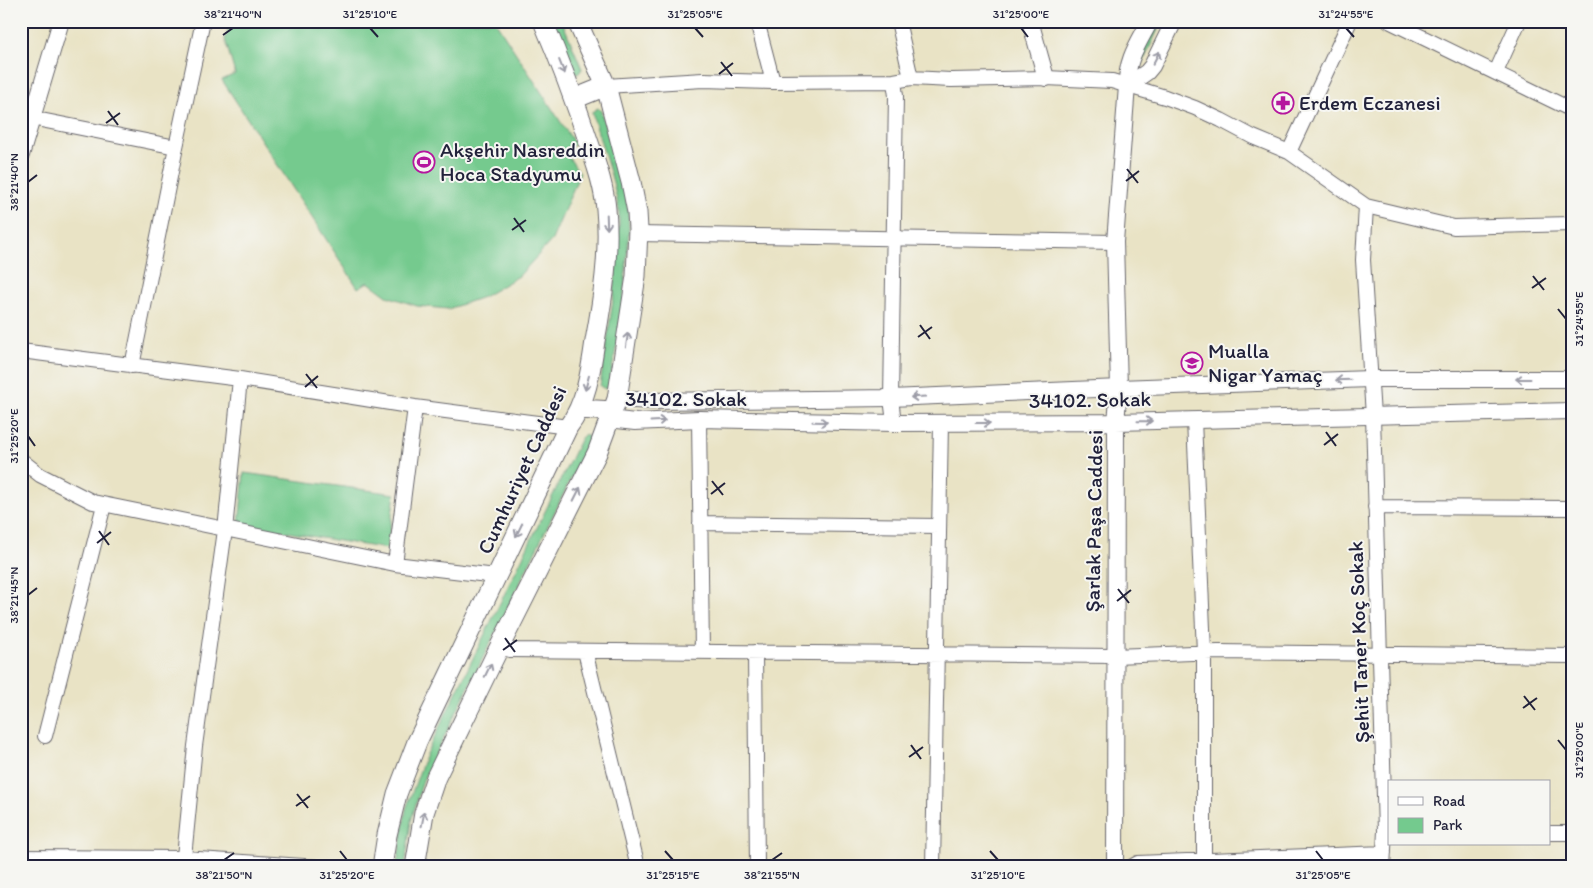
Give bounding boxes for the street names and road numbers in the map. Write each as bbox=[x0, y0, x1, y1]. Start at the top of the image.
street label: Cumhuriyet Caddesi bbox=[472, 382, 571, 558]
street label: 34102. Sokak bbox=[625, 386, 747, 411]
street label: 34102. Sokak bbox=[1029, 386, 1152, 413]
street label: Şarlak Paşa Caddesi bbox=[1079, 430, 1108, 612]
street label: Şehit Taner Koç Sokak bbox=[1342, 540, 1375, 743]

